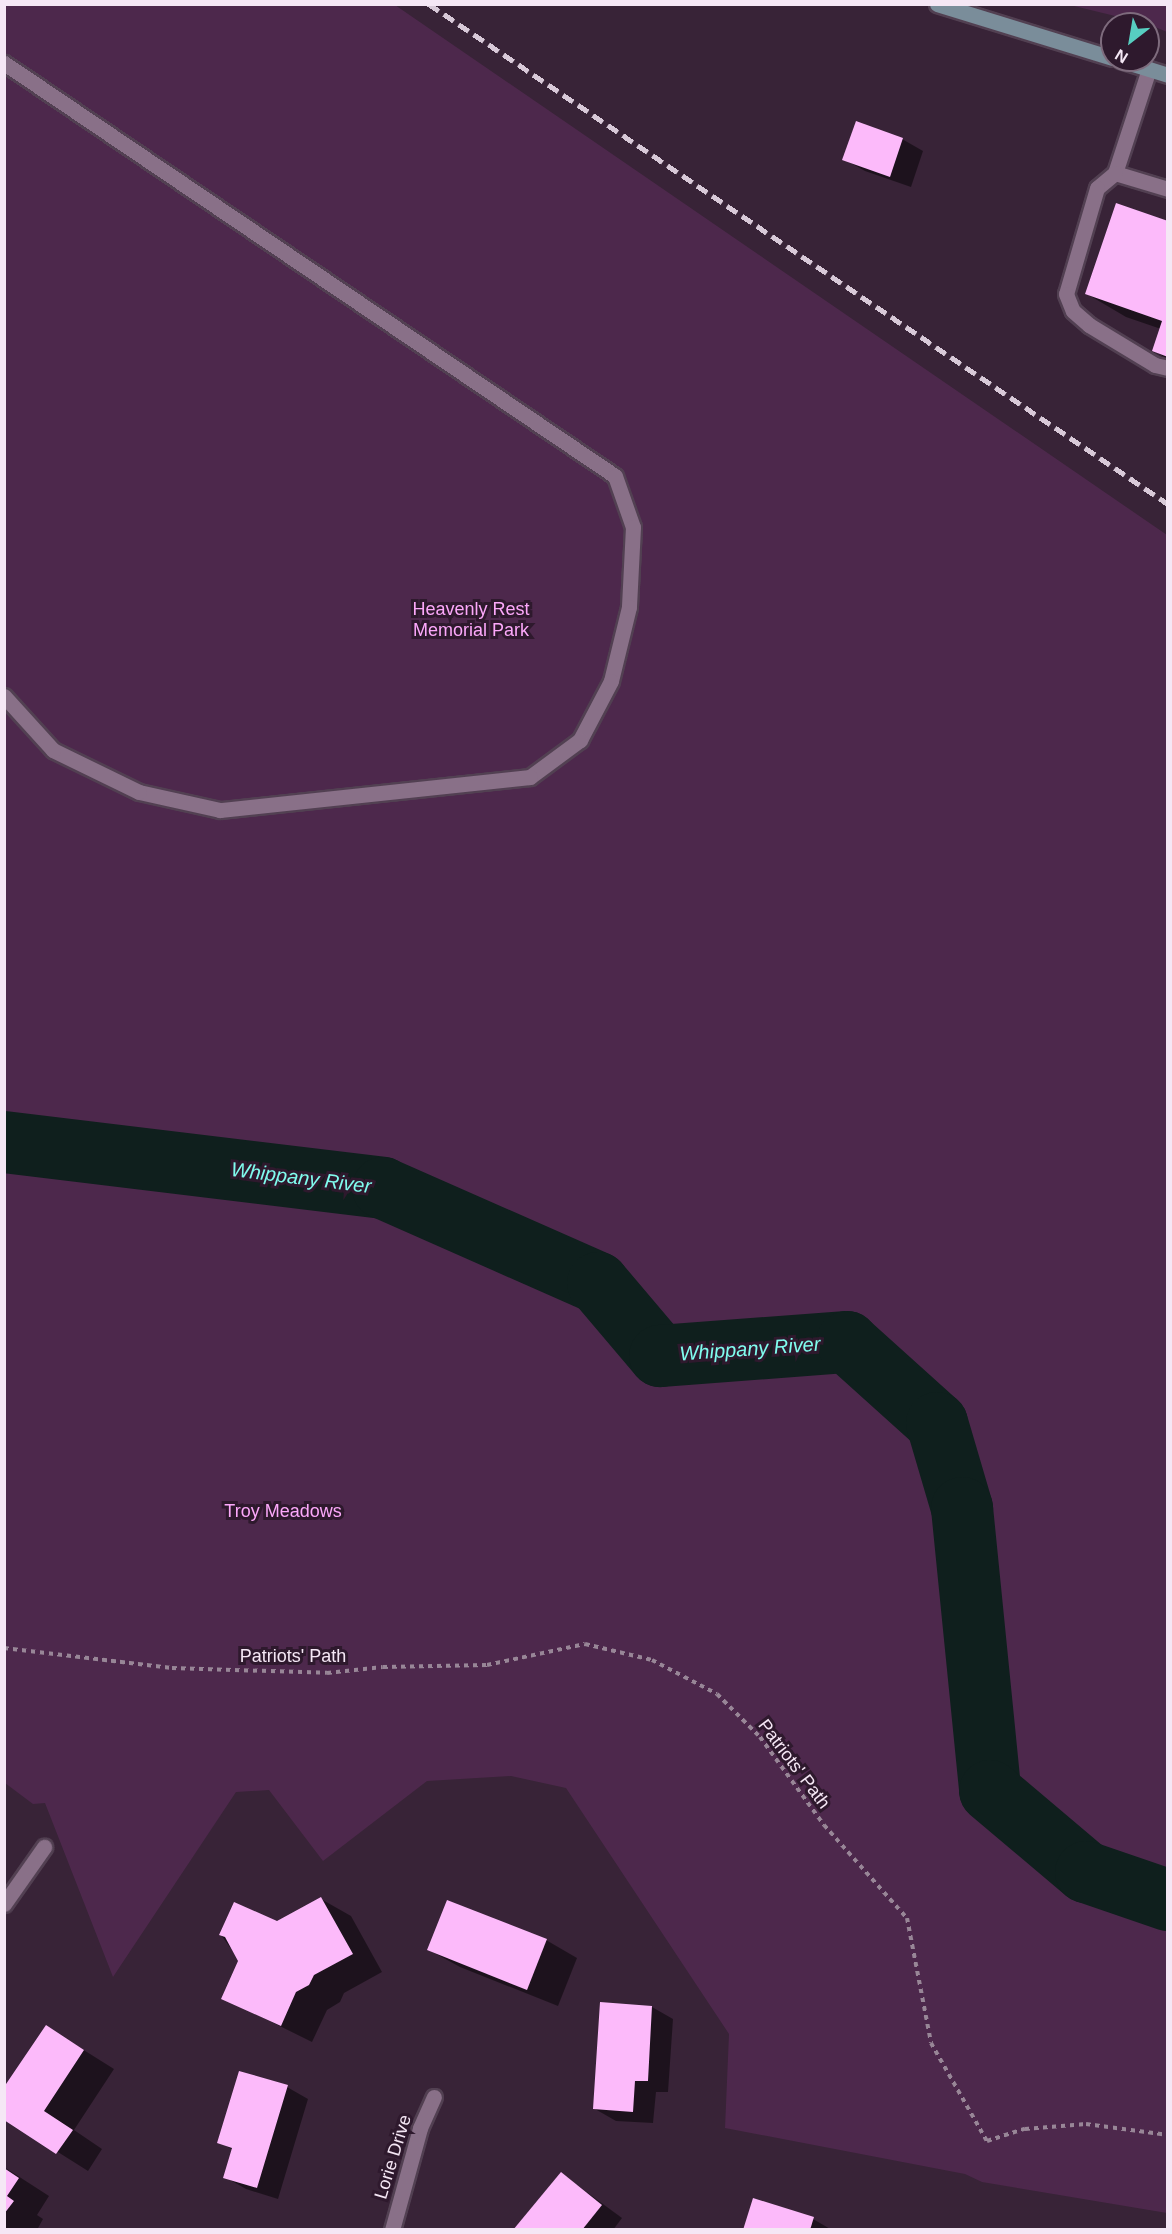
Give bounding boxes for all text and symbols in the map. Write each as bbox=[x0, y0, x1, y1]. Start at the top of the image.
north arrow bbox=[1100, 12, 1160, 72]
text: N bbox=[1112, 46, 1131, 66]
park label: Heavenly Rest Memorial Park bbox=[412, 599, 530, 642]
water label: Whippany River bbox=[229, 1157, 373, 1199]
water label: Whippany River bbox=[679, 1332, 821, 1366]
park label: Troy Meadows bbox=[224, 1500, 342, 1522]
street label: Patriots' Path bbox=[240, 1645, 346, 1667]
street label: Patriots' Path bbox=[753, 1715, 835, 1813]
street label: Lorie Drive bbox=[370, 2112, 416, 2202]

